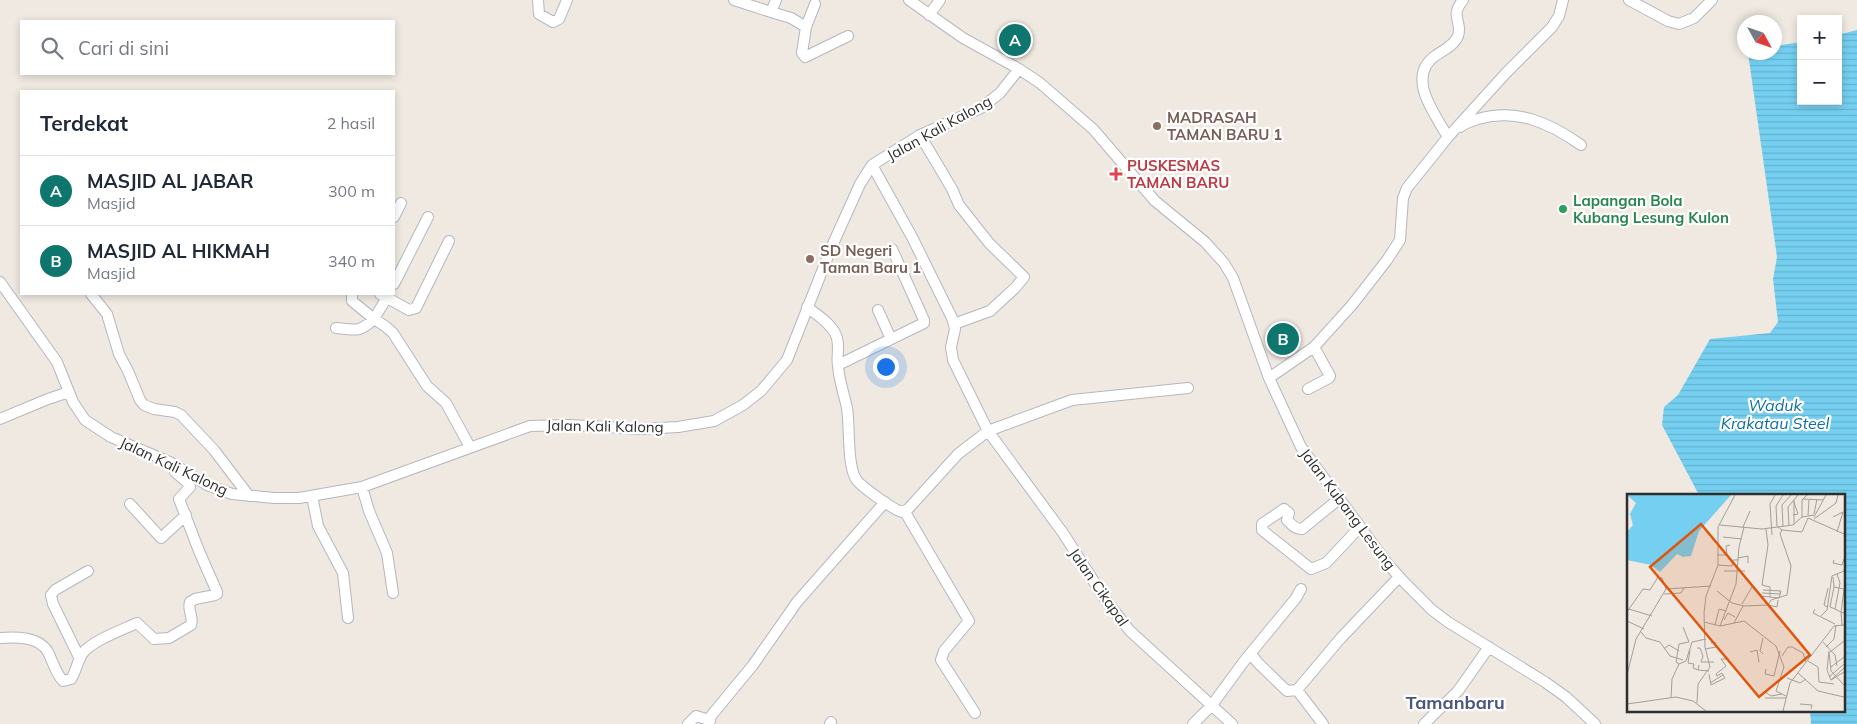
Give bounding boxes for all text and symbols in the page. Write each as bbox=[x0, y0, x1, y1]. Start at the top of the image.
north arrow bbox=[1737, 15, 1782, 60]
map controls bbox=[1797, 15, 1842, 105]
button: + bbox=[1797, 15, 1842, 60]
search box bbox=[20, 20, 395, 75]
pin: A bbox=[999, 21, 1031, 59]
icon: search bbox=[38, 34, 66, 62]
text: Cari di sini bbox=[78, 36, 169, 60]
button: − bbox=[1797, 60, 1842, 105]
street label: Jalan Kali Kalong bbox=[883, 91, 995, 165]
place label: MADRASAH TAMAN BARU 1 bbox=[1167, 108, 1282, 144]
text: Terdekat bbox=[40, 110, 128, 136]
text: 2 hasil bbox=[327, 113, 375, 133]
marker: MADRASAH TAMAN BARU 1 bbox=[1151, 120, 1163, 132]
place label: PUSKESMAS TAMAN BARU bbox=[1127, 156, 1229, 192]
marker: PUSKESMAS TAMAN BARU bbox=[1109, 167, 1123, 181]
text: MASJID AL JABAR bbox=[87, 169, 254, 193]
text: A bbox=[50, 181, 62, 201]
text: 300 m bbox=[328, 181, 375, 201]
place label: Lapangan Bola Kubang Lesung Kulon bbox=[1573, 191, 1729, 227]
text: Masjid bbox=[87, 193, 135, 213]
marker: Lapangan Bola Kubang Lesung Kulon bbox=[1557, 203, 1569, 215]
text: MASJID AL HIKMAH bbox=[87, 239, 270, 263]
place label: SD Negeri Taman Baru 1 bbox=[820, 241, 921, 277]
text: B bbox=[50, 251, 62, 271]
text: 340 m bbox=[328, 251, 375, 271]
marker: SD Negeri Taman Baru 1 bbox=[804, 253, 816, 265]
text: Masjid bbox=[87, 263, 135, 283]
pin: B bbox=[1267, 320, 1299, 358]
your location bbox=[873, 354, 899, 380]
water label: Waduk Krakatau Steel bbox=[1721, 395, 1829, 433]
street label: Jalan Kali Kalong bbox=[546, 415, 664, 437]
street label: Jalan Kali Kalong bbox=[117, 433, 231, 499]
street label: Jalan Kubang Lesung bbox=[1296, 445, 1400, 573]
inset map bbox=[1627, 494, 1844, 712]
street label: Jalan Cikapal bbox=[1065, 544, 1133, 630]
district label: Tamanbaru bbox=[1405, 691, 1505, 714]

